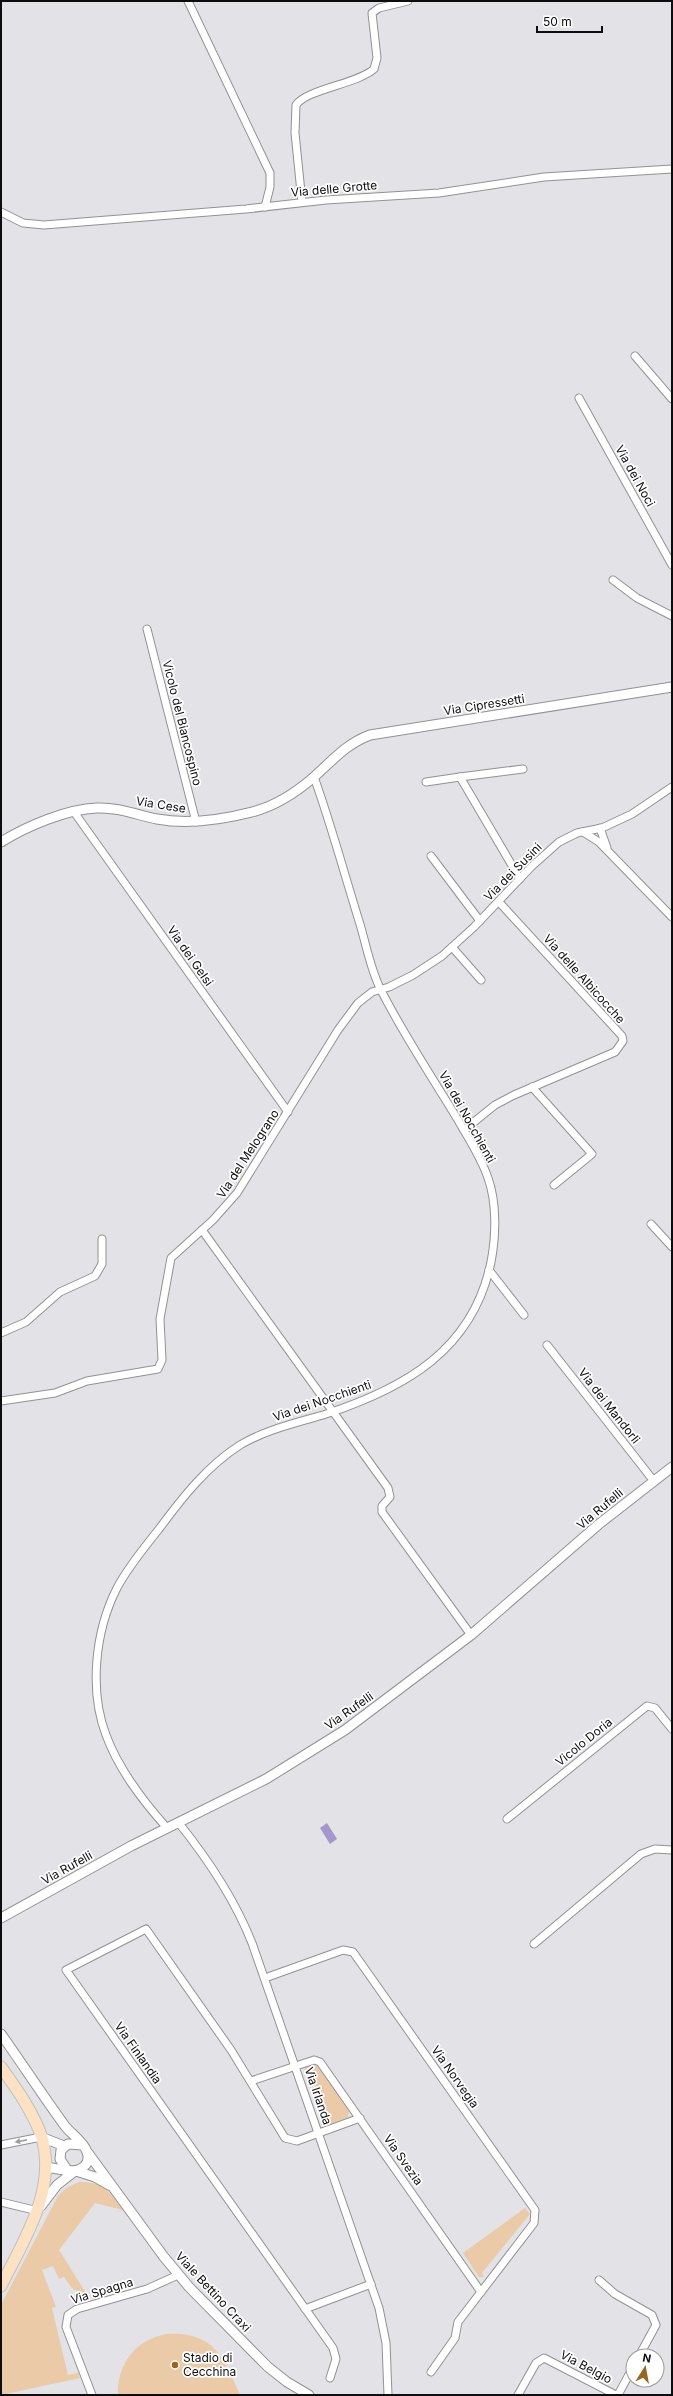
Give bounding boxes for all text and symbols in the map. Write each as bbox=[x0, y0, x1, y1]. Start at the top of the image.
scale bar bbox=[537, 8, 602, 34]
text: 50 m bbox=[543, 14, 572, 29]
street label: Via delle Grotte bbox=[290, 177, 378, 200]
street label: Via dei Noci bbox=[612, 442, 659, 509]
street label: Vicolo del Biancospino bbox=[160, 659, 205, 787]
street label: Via Cipressetti bbox=[442, 691, 526, 718]
street label: Via Cese bbox=[135, 793, 187, 816]
street label: Via dei Susini bbox=[480, 839, 545, 904]
street label: Via dei Gelsi bbox=[164, 923, 217, 989]
street label: Via delle Albicocche bbox=[540, 931, 628, 1026]
street label: Via dei Nocchienti bbox=[436, 1068, 499, 1165]
street label: Via del Melograno bbox=[213, 1107, 282, 1201]
street label: Via dei Mandorli bbox=[575, 1365, 644, 1446]
street label: Via dei Nocchienti bbox=[271, 1377, 373, 1424]
street label: Via Rufelli bbox=[573, 1485, 626, 1532]
street label: Via Rufelli bbox=[322, 1688, 376, 1733]
street label: Vicolo Doria bbox=[552, 1714, 615, 1769]
street label: Via Rufelli bbox=[39, 1847, 95, 1888]
street label: Via Finlandia bbox=[112, 2019, 165, 2087]
street label: Via Norvegia bbox=[428, 2043, 482, 2111]
street label: Via Irlanda bbox=[302, 2065, 335, 2127]
street label: Via Svezia bbox=[380, 2131, 426, 2188]
one-way arrow bbox=[15, 2138, 27, 2144]
street label: Viale Bettino Craxi bbox=[173, 2249, 254, 2335]
street label: Via Spagna bbox=[69, 2274, 135, 2307]
street label: Via Belgio bbox=[558, 2347, 615, 2386]
north arrow bbox=[625, 2348, 665, 2388]
place label: Stadio di Cecchina bbox=[183, 2350, 236, 2379]
text: N bbox=[641, 2351, 652, 2366]
marker: Stadio di Cecchina bbox=[170, 2360, 180, 2370]

